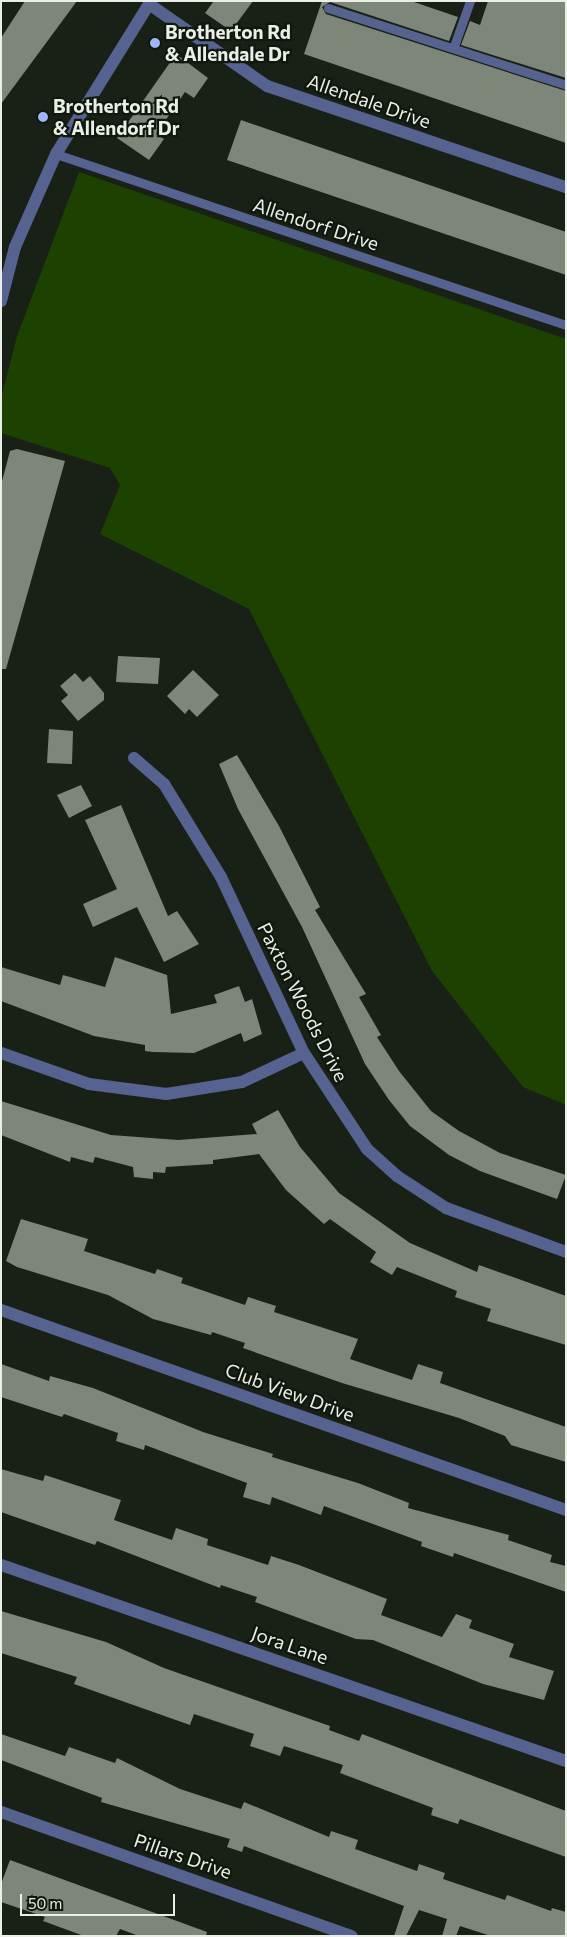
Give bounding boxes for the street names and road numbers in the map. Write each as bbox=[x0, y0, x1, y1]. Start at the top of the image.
street label: Allendale Drive bbox=[304, 69, 434, 133]
street label: Allendorf Drive bbox=[250, 193, 382, 255]
street label: Paxton Woods Drive bbox=[253, 919, 353, 1085]
street label: Club View Drive bbox=[222, 1358, 358, 1426]
street label: Jora Lane bbox=[249, 1621, 331, 1669]
street label: Pillars Drive bbox=[131, 1829, 235, 1883]

